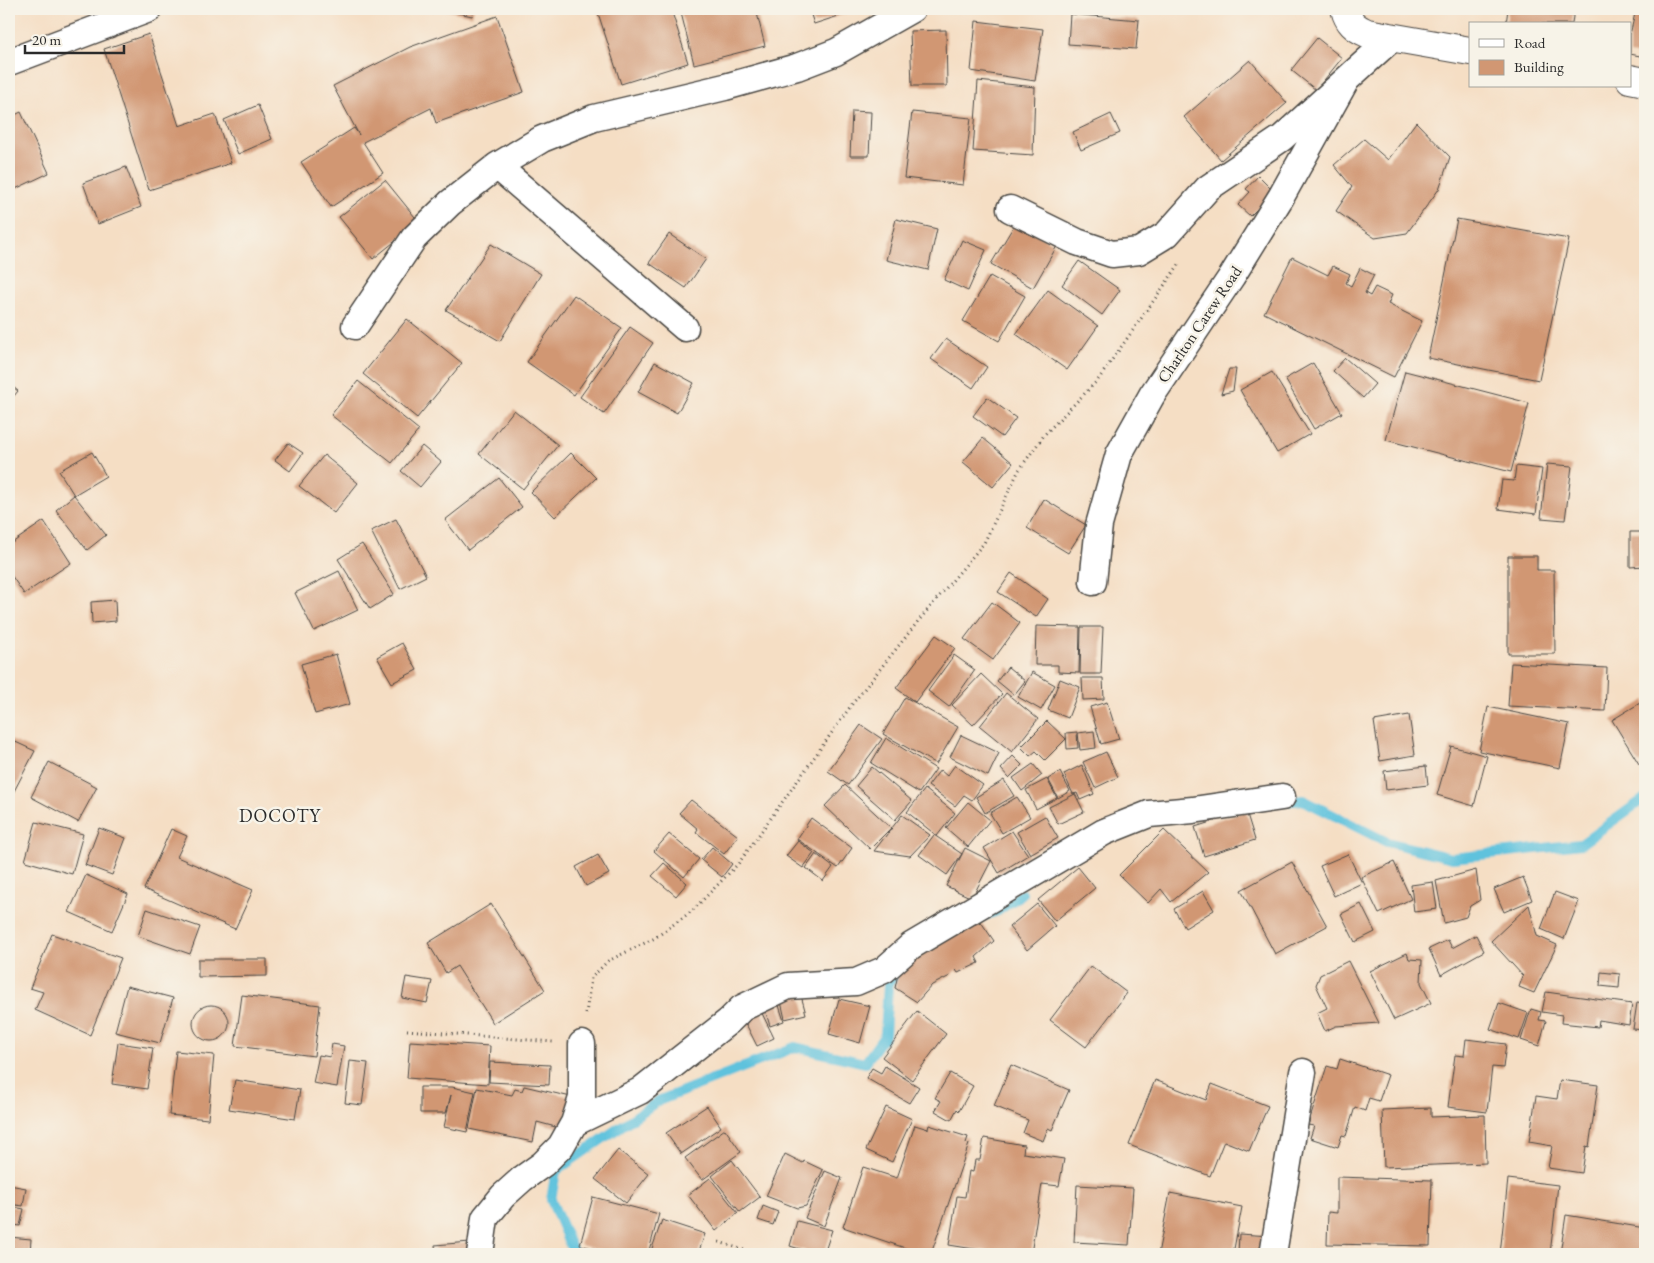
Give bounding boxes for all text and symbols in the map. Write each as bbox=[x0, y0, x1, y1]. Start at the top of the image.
scale bar bbox=[25, 22, 124, 54]
legend bbox=[1469, 22, 1632, 88]
text: 20 m bbox=[32, 30, 61, 49]
text: Road bbox=[1514, 33, 1546, 52]
text: Building bbox=[1514, 57, 1564, 76]
street label: Charlton Carew Road bbox=[1152, 261, 1247, 387]
district label: DOCOTY bbox=[239, 804, 322, 827]

